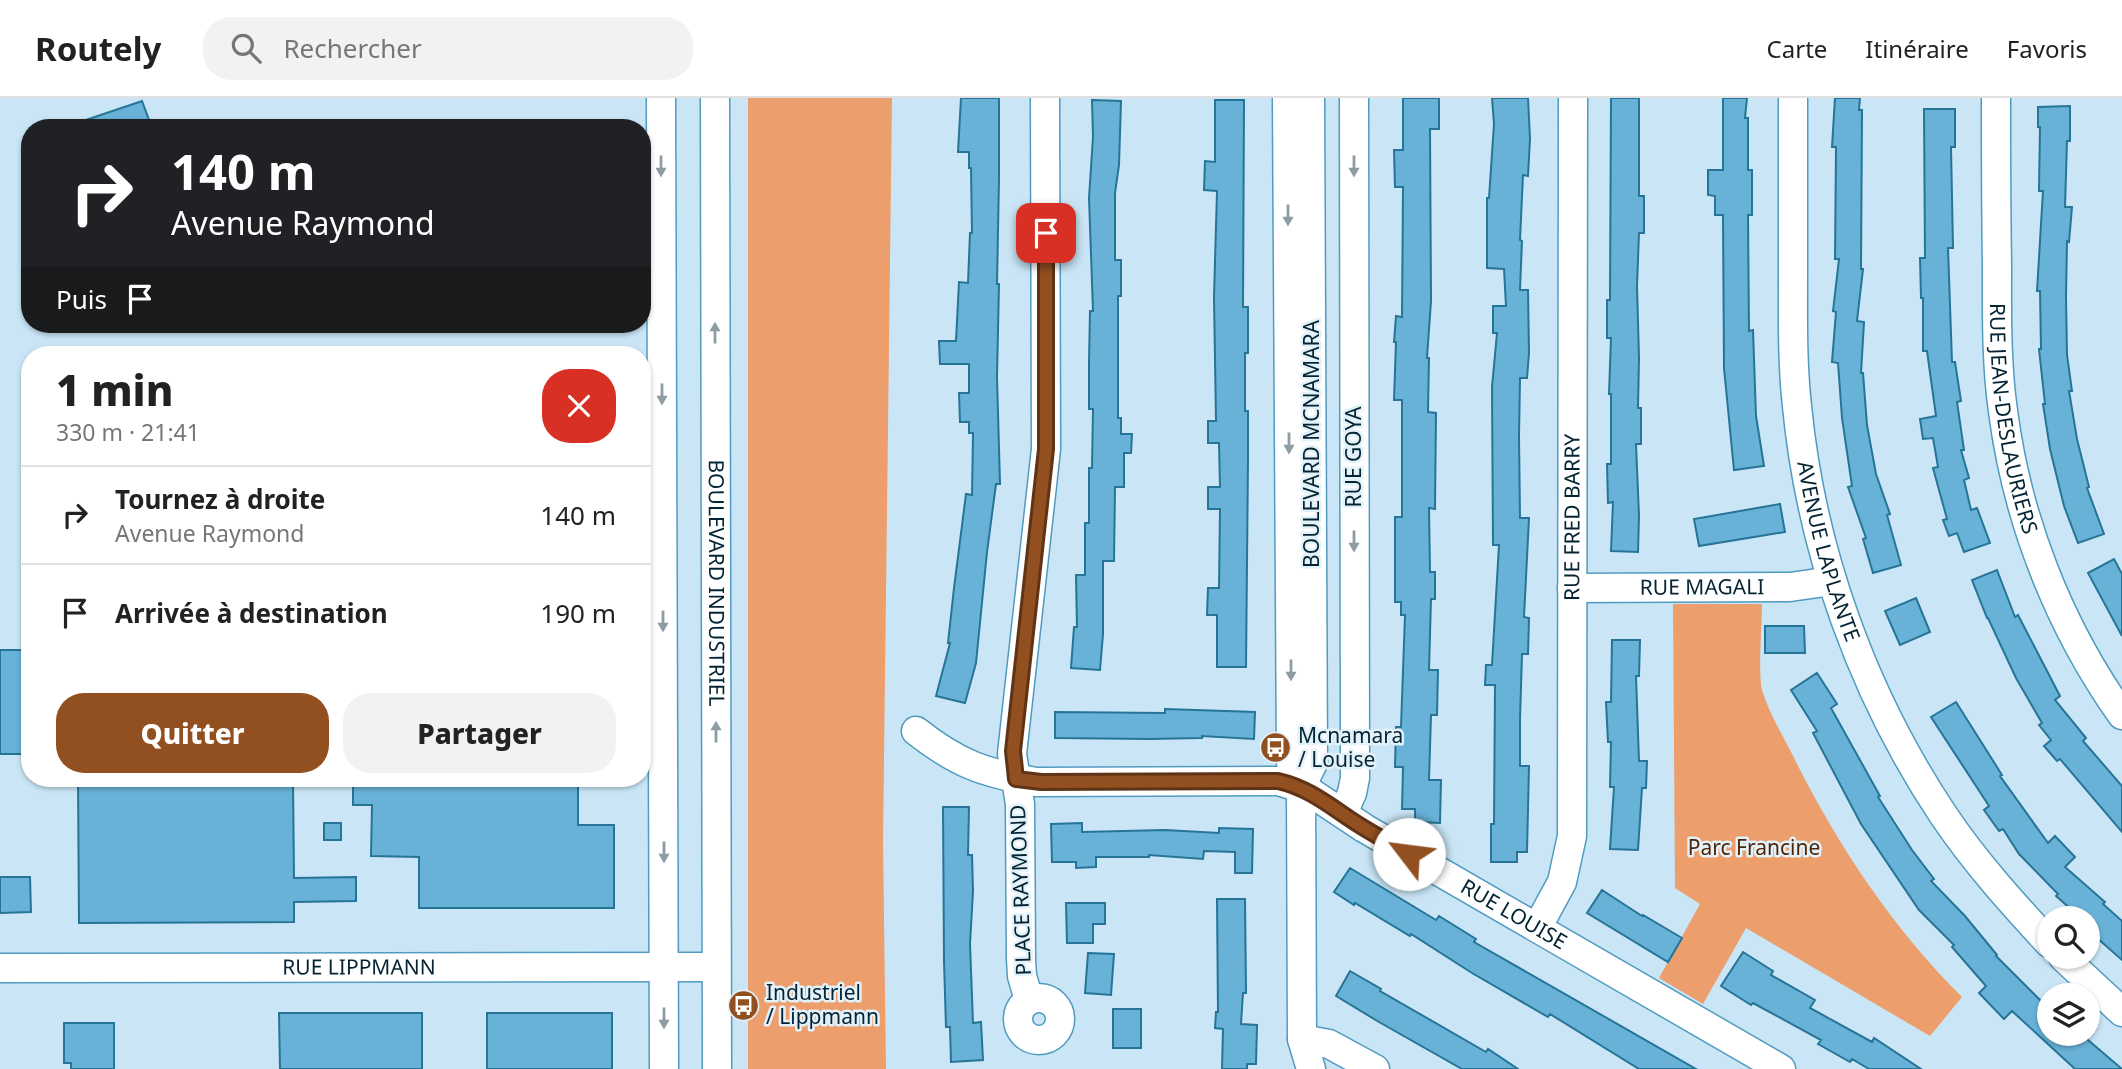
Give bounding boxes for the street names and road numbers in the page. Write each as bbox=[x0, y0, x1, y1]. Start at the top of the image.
street label: RUE JEAN-DESLAURIERS bbox=[1984, 303, 2045, 537]
street label: BOULEVARD MCNAMARA bbox=[1297, 320, 1325, 568]
street label: RUE GOYA bbox=[1339, 406, 1367, 508]
street label: RUE FRED BARRY bbox=[1557, 434, 1586, 601]
street label: BOULEVARD INDUSTRIEL bbox=[703, 459, 731, 707]
street label: AVENUE LAPLANTE bbox=[1791, 459, 1867, 645]
street label: RUE MAGALI bbox=[1640, 572, 1764, 601]
street label: PLACE RAYMOND bbox=[1003, 804, 1037, 976]
street label: RUE LOUISE bbox=[1456, 872, 1572, 955]
street label: RUE LIPPMANN bbox=[282, 952, 436, 981]

